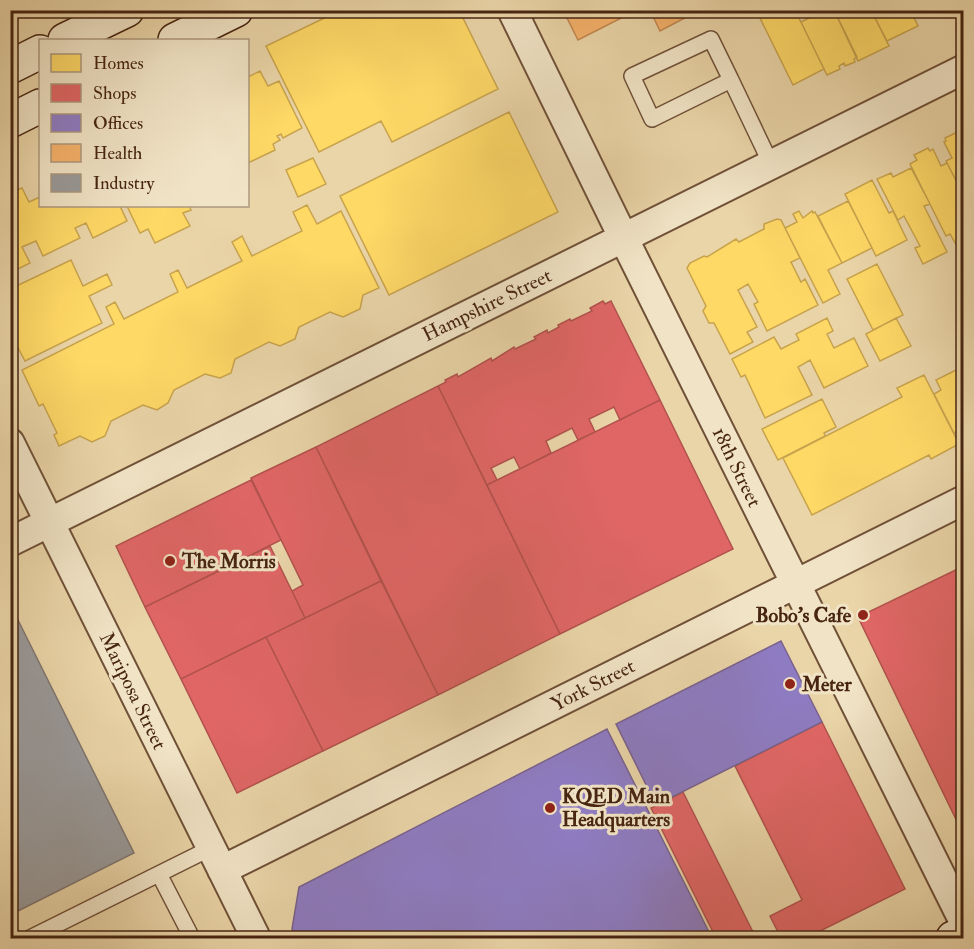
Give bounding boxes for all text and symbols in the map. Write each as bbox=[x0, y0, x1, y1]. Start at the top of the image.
legend bbox=[39, 39, 249, 207]
text: Homes bbox=[93, 52, 144, 75]
text: Shops bbox=[93, 82, 136, 105]
text: Offices bbox=[93, 112, 143, 135]
text: Health bbox=[93, 142, 143, 165]
text: Industry bbox=[93, 172, 155, 195]
street label: Hampshire Street bbox=[418, 263, 557, 348]
street label: 18th Street bbox=[707, 423, 767, 512]
place label: The Morris bbox=[181, 549, 276, 574]
marker: The Morris bbox=[163, 554, 177, 568]
place label: Bobo’s Cafe bbox=[755, 603, 852, 628]
marker: Bobo’s Cafe bbox=[856, 608, 870, 622]
street label: Mariposa Street bbox=[93, 628, 172, 755]
street label: York Street bbox=[547, 653, 640, 717]
place label: Meter bbox=[801, 672, 852, 697]
marker: Meter bbox=[783, 677, 797, 691]
place label: KQED Main Headquarters bbox=[562, 784, 671, 833]
marker: KQED Main Headquarters bbox=[543, 801, 557, 815]

